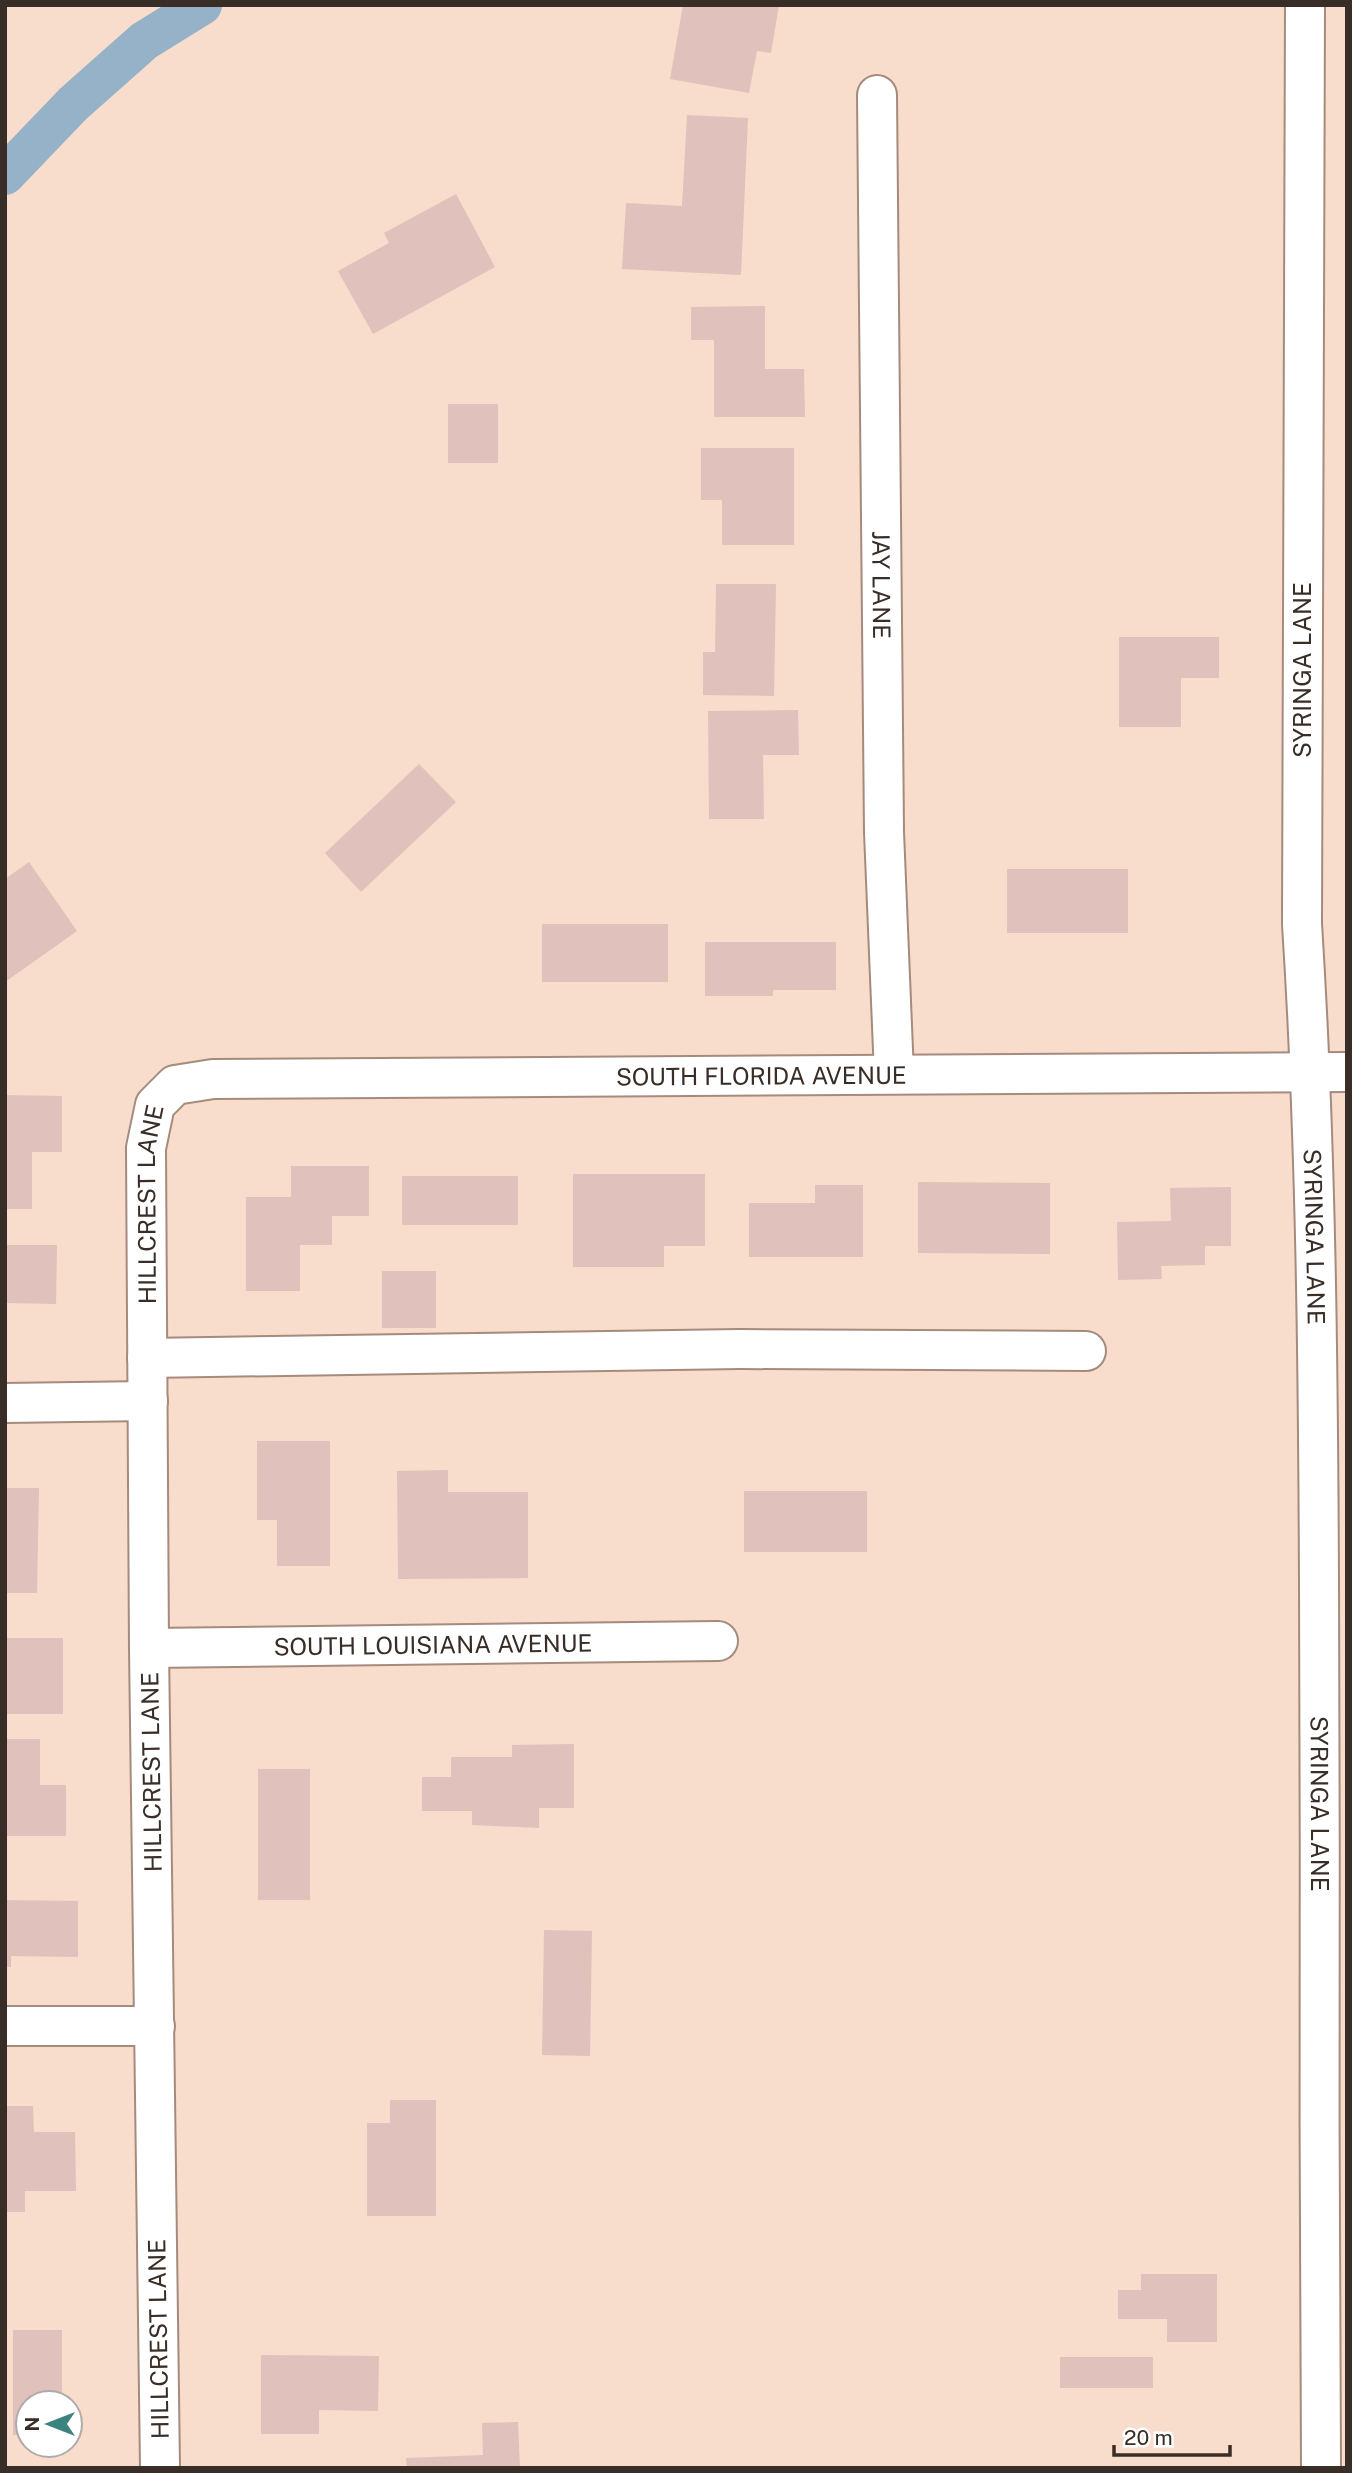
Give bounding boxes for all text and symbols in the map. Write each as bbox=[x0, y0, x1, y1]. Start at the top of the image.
street label: JAY LANE bbox=[867, 531, 896, 639]
street label: SYRINGA LANE bbox=[1288, 582, 1316, 758]
street label: SOUTH FLORIDA AVENUE bbox=[616, 1061, 907, 1091]
street label: HILLCREST LANE bbox=[131, 1102, 169, 1304]
street label: SYRINGA LANE bbox=[1299, 1148, 1331, 1325]
street label: SOUTH LOUISIANA AVENUE bbox=[273, 1629, 592, 1660]
street label: HILLCREST LANE bbox=[135, 1672, 167, 1872]
street label: SYRINGA LANE bbox=[1306, 1716, 1334, 1892]
street label: HILLCREST LANE bbox=[142, 2239, 174, 2439]
north arrow bbox=[14, 2389, 84, 2459]
scale bar bbox=[1114, 2414, 1230, 2458]
text: N bbox=[21, 2417, 43, 2431]
text: 20 m bbox=[1124, 2425, 1173, 2450]

